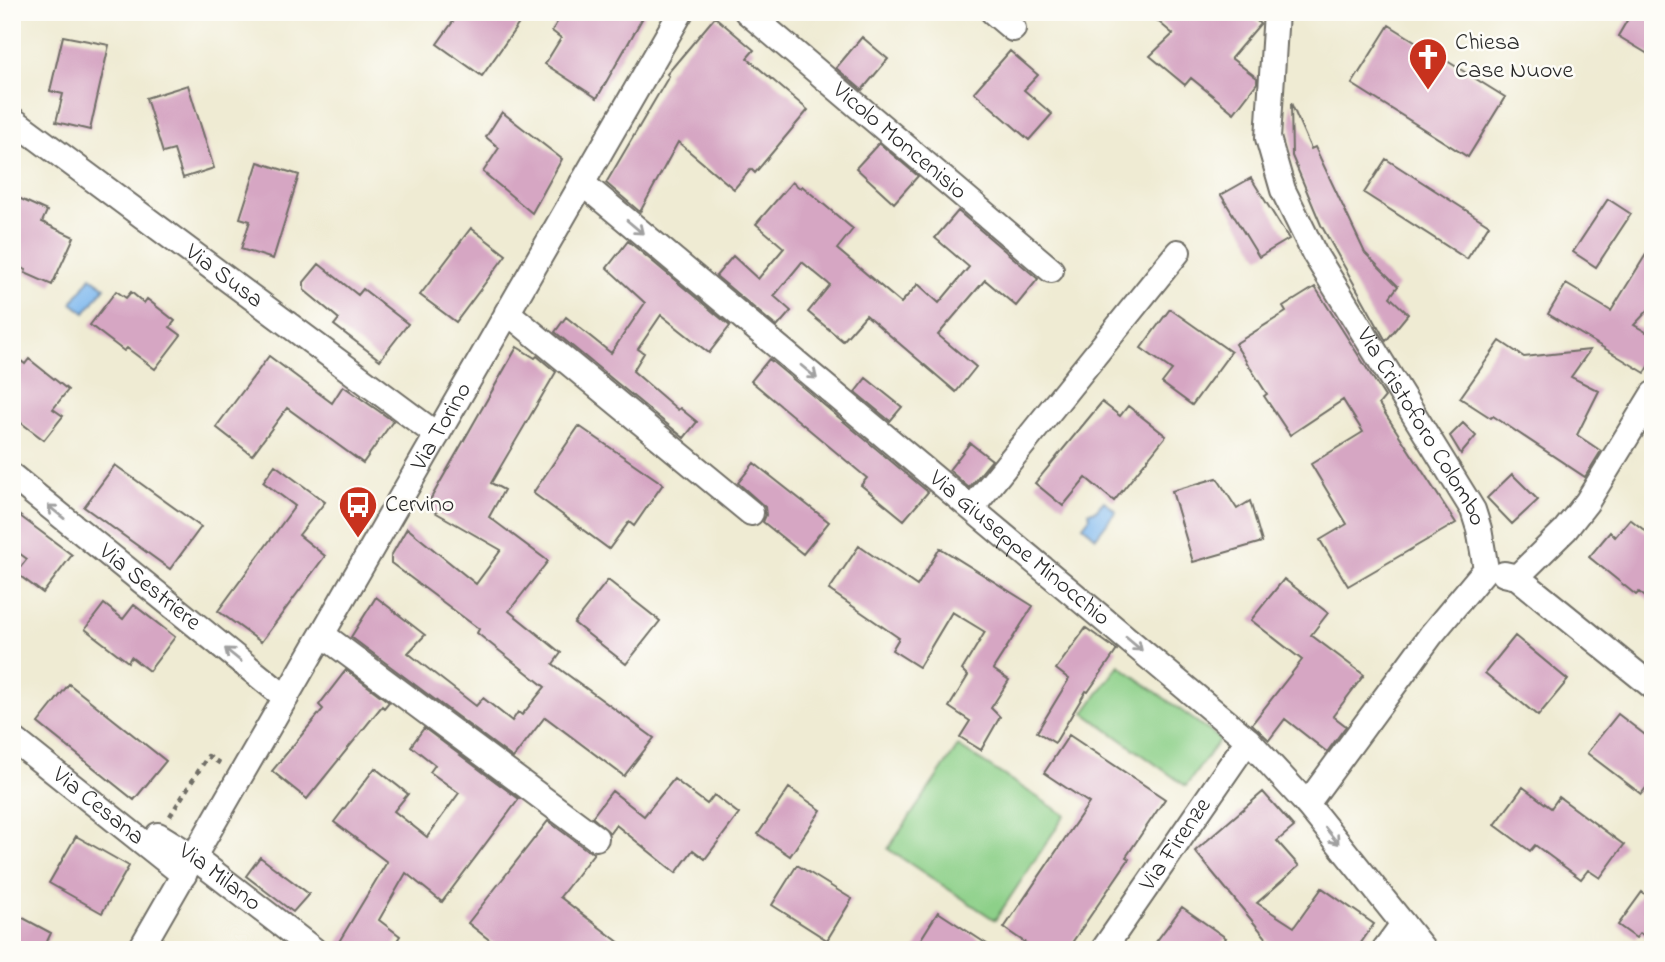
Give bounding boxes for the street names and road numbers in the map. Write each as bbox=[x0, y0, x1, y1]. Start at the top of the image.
street label: Vicolo Moncenisio bbox=[824, 73, 975, 209]
street label: Via Susa bbox=[176, 235, 270, 317]
street label: Via Cristoforo Colombo bbox=[1346, 320, 1494, 530]
street label: Via Torino bbox=[402, 376, 481, 478]
street label: Via Giuseppe Minocchio bbox=[920, 462, 1118, 635]
street label: Via Sestriere bbox=[90, 534, 209, 640]
street label: Via Cesana bbox=[43, 758, 152, 854]
street label: Via Firenze bbox=[1130, 791, 1221, 899]
street label: Via Milano bbox=[171, 834, 269, 920]

